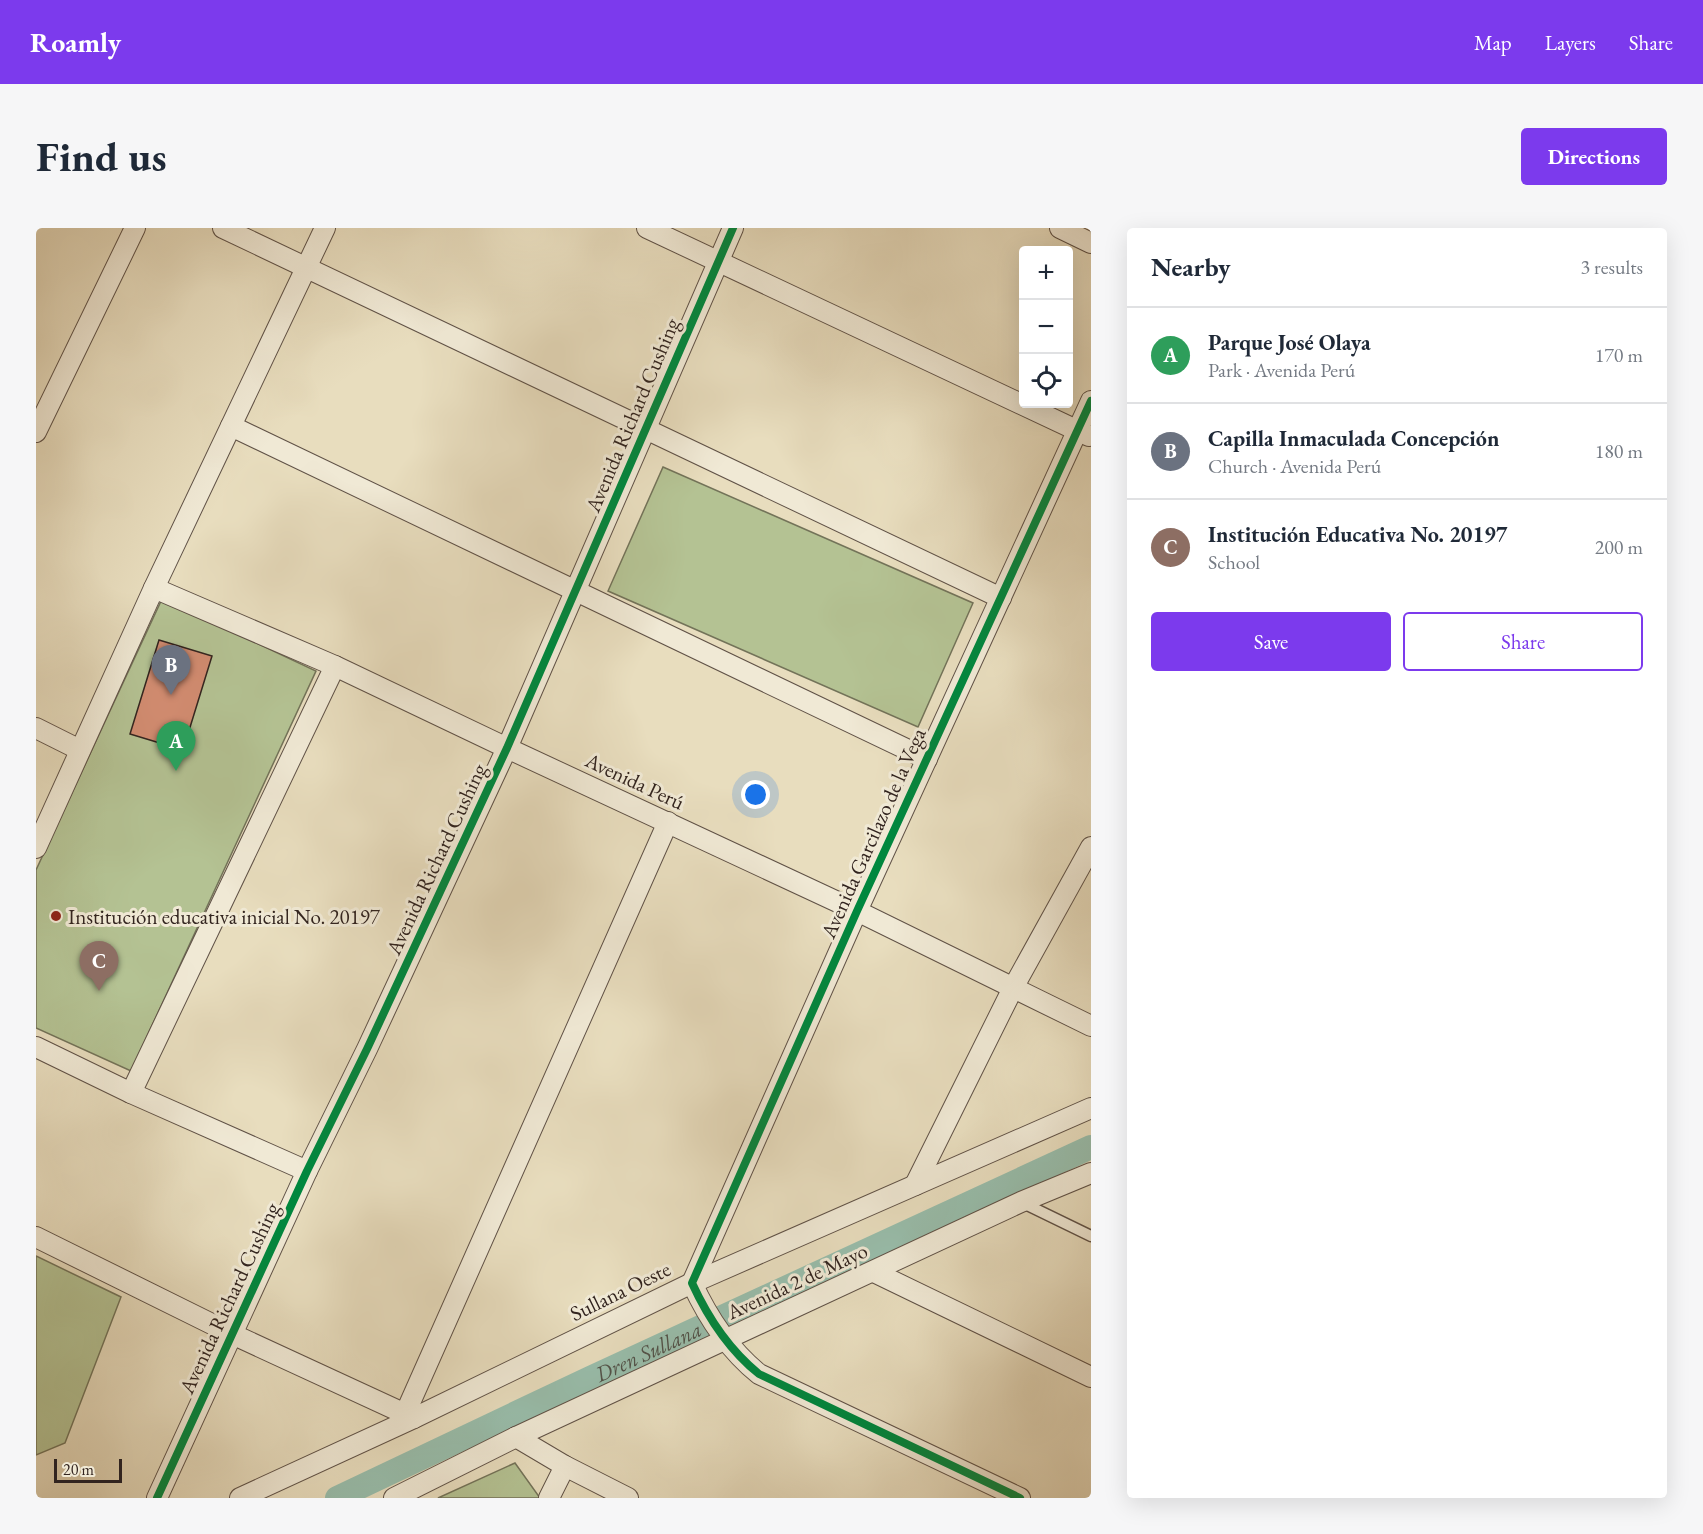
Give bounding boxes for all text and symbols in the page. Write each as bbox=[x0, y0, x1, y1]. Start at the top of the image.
text: Roamly bbox=[30, 24, 121, 60]
text: Map bbox=[1474, 29, 1512, 56]
text: Layers bbox=[1545, 29, 1596, 56]
text: Share bbox=[1629, 29, 1673, 56]
button: Directions bbox=[1521, 128, 1667, 185]
text: Find us bbox=[36, 129, 167, 184]
map controls bbox=[1019, 246, 1073, 408]
button: + bbox=[1019, 246, 1073, 300]
text: Nearby bbox=[1151, 250, 1231, 284]
text: 3 results bbox=[1580, 254, 1643, 280]
button: − bbox=[1019, 300, 1073, 354]
street label: Avenida Richard Cushing bbox=[579, 313, 685, 517]
text: Parque José Olaya bbox=[1208, 328, 1371, 357]
text: A bbox=[1163, 342, 1178, 368]
text: 170 m bbox=[1595, 342, 1643, 368]
button: locate bbox=[1019, 354, 1073, 408]
text: Park · Avenida Perú bbox=[1208, 357, 1355, 383]
text: Capilla Inmaculada Concepción bbox=[1208, 424, 1499, 453]
text: B bbox=[1164, 438, 1177, 464]
text: 180 m bbox=[1595, 438, 1643, 464]
text: Church · Avenida Perú bbox=[1208, 453, 1381, 479]
text: Institución Educativa No. 20197 bbox=[1208, 520, 1507, 549]
text: C bbox=[1163, 534, 1178, 560]
text: 200 m bbox=[1595, 534, 1643, 560]
text: School bbox=[1208, 549, 1260, 575]
button: Save bbox=[1151, 612, 1391, 671]
button: Share bbox=[1403, 612, 1643, 671]
pin: B bbox=[152, 646, 190, 695]
pin: A bbox=[156, 722, 196, 771]
street label: Avenida Garcilazo de la Vega bbox=[814, 723, 932, 943]
street label: Avenida Perú bbox=[580, 746, 689, 816]
street label: Avenida Richard Cushing bbox=[379, 758, 493, 960]
your location bbox=[741, 780, 770, 809]
place label: Institución educativa inicial No. 20197 bbox=[68, 903, 381, 930]
marker: Institución educativa inicial No. 20197 bbox=[49, 909, 63, 923]
pin: C bbox=[80, 942, 118, 991]
street label: Avenida Richard Cushing bbox=[172, 1197, 286, 1399]
street label: Avenida 2 de Mayo bbox=[721, 1237, 872, 1326]
street label: Sullana Oeste bbox=[565, 1255, 675, 1327]
water label: Dren Sullana bbox=[589, 1314, 706, 1389]
scale bar bbox=[54, 1456, 122, 1484]
text: 20 m bbox=[63, 1459, 94, 1480]

